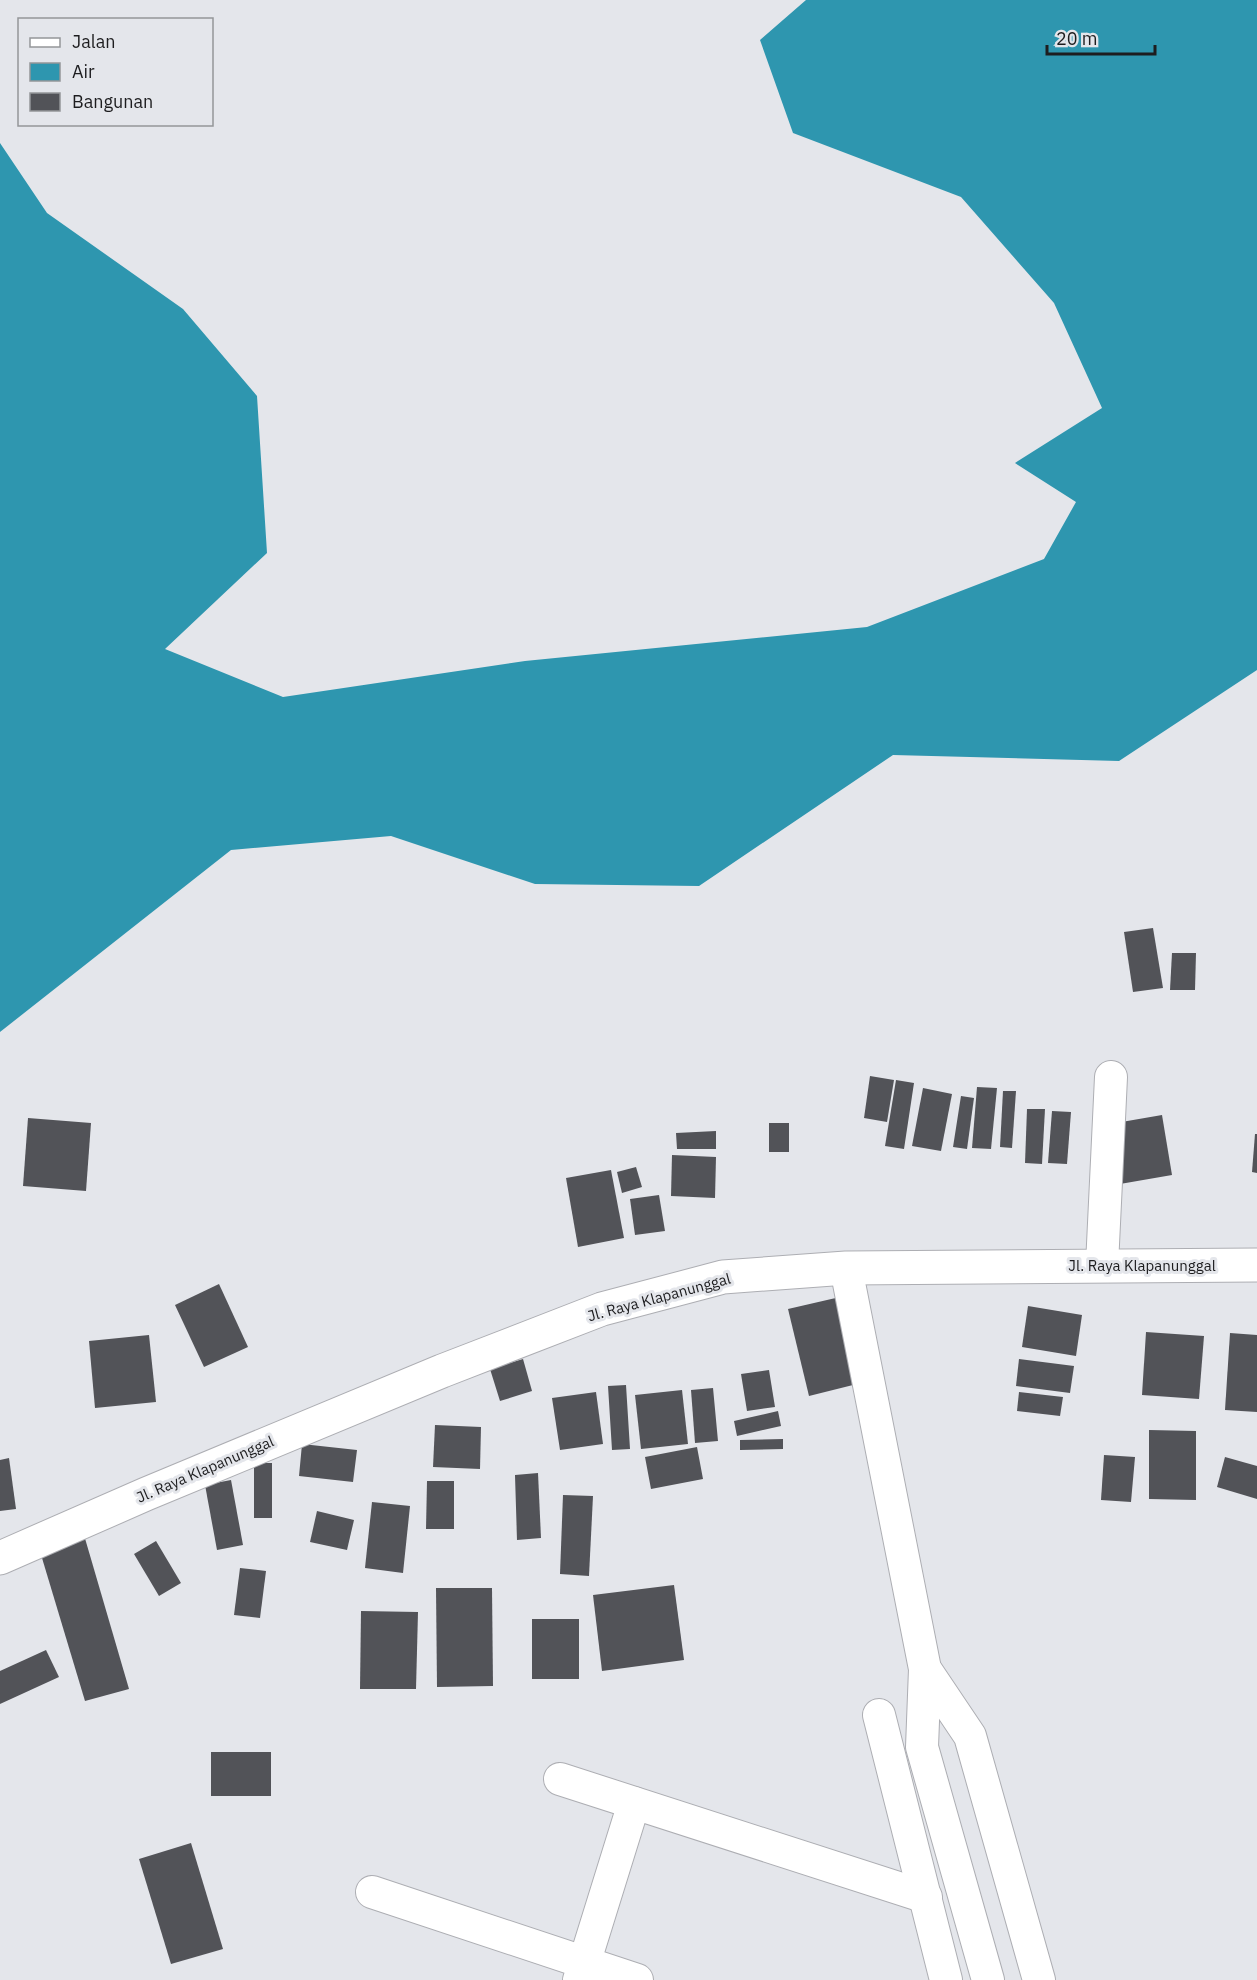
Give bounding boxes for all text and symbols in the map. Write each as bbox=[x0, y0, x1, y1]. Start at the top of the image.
legend bbox=[18, 18, 213, 126]
scale bar bbox=[1047, 18, 1155, 56]
text: 20 m bbox=[1056, 27, 1098, 50]
text: Jalan bbox=[72, 30, 116, 53]
text: Air bbox=[72, 60, 95, 83]
text: Bangunan bbox=[72, 90, 153, 113]
street label: Jl. Raya Klapanunggal bbox=[1068, 1256, 1216, 1275]
street label: Jl. Raya Klapanunggal bbox=[585, 1269, 733, 1325]
street label: Jl. Raya Klapanunggal bbox=[133, 1431, 277, 1507]

